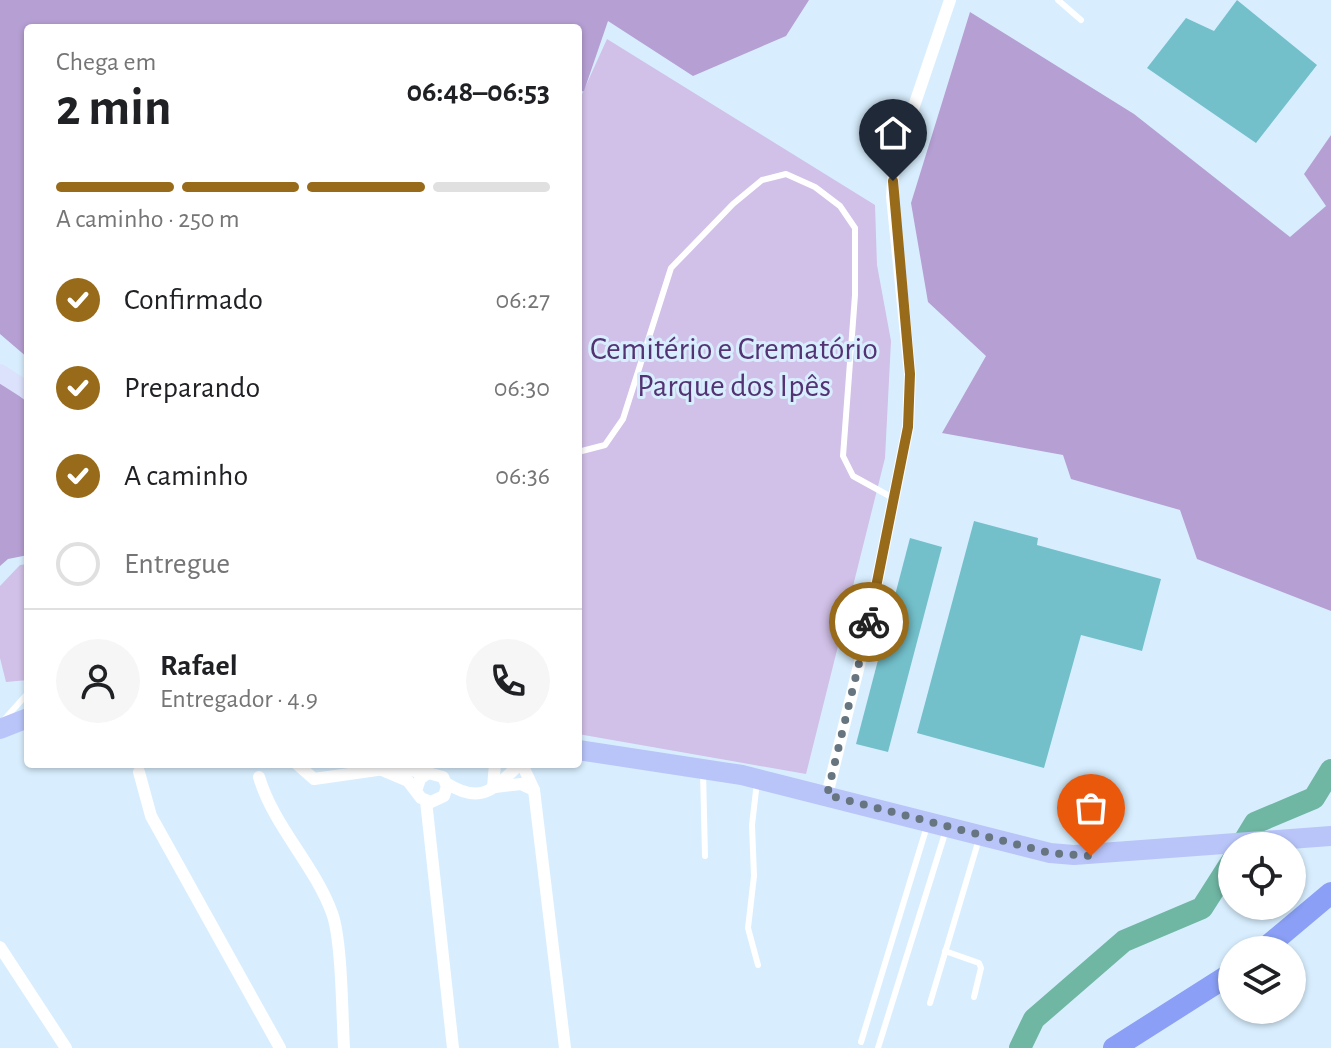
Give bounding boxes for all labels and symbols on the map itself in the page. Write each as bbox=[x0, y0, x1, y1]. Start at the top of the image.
pin bbox=[859, 99, 927, 181]
park label: Cemitério e Crematório Parque dos Ipês bbox=[590, 333, 878, 402]
courier bbox=[829, 582, 909, 662]
pin bbox=[1057, 774, 1125, 856]

